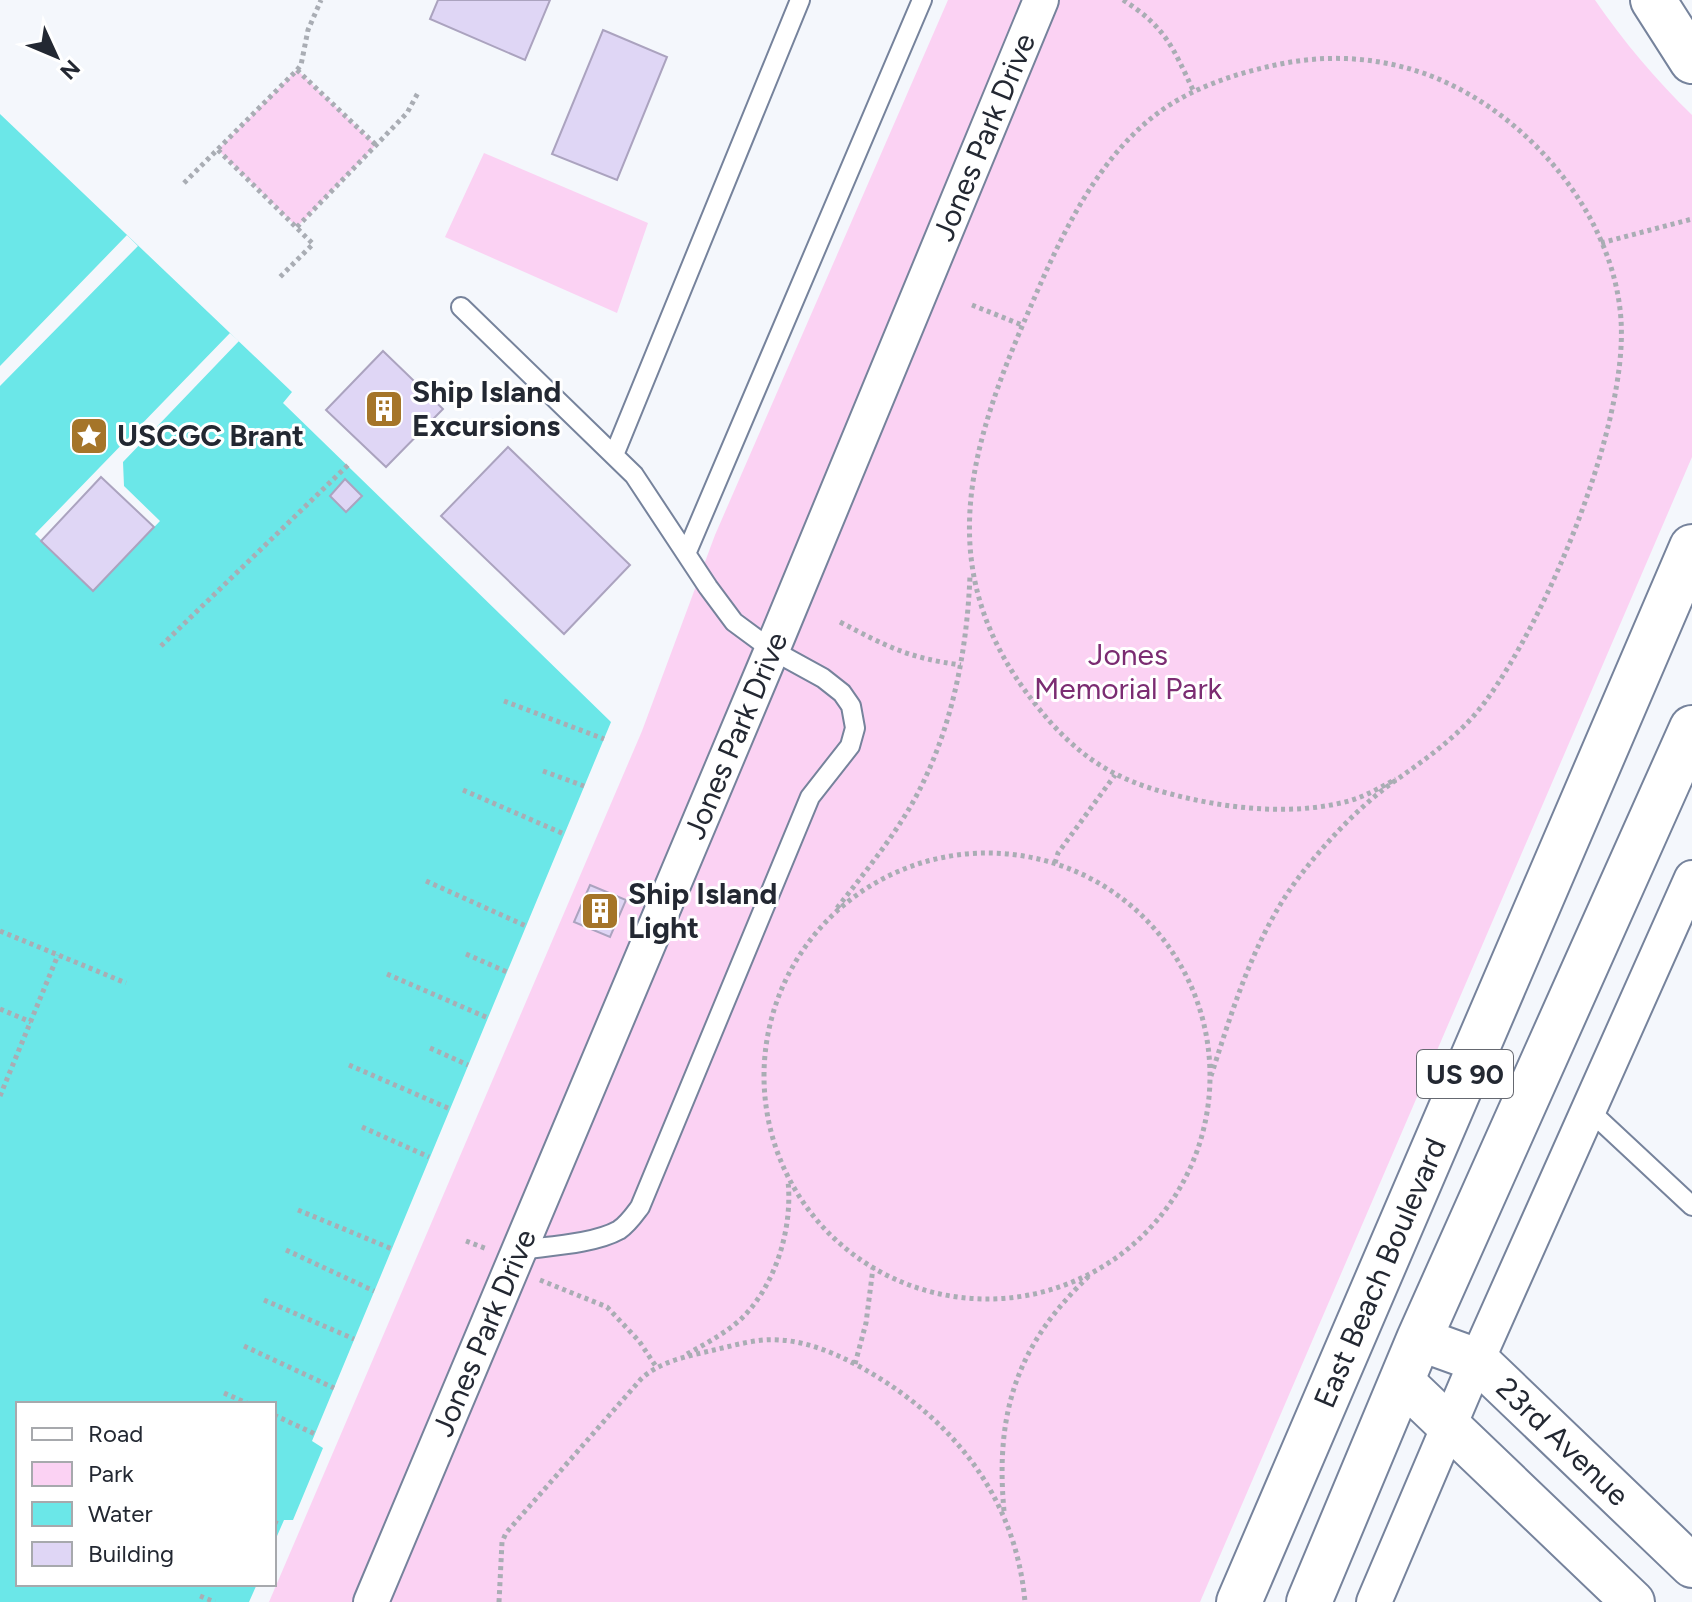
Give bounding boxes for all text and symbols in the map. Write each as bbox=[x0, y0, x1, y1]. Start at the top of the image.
north arrow bbox=[16, 16, 96, 96]
street label: Jones Park Drive bbox=[924, 28, 1043, 246]
text: N bbox=[54, 54, 86, 85]
place label: Ship Island Excursions bbox=[412, 373, 561, 444]
building icon: Ship Island Excursions bbox=[363, 388, 405, 430]
place icon: USCGC Brant bbox=[68, 415, 110, 457]
place label: USCGC Brant bbox=[117, 417, 304, 454]
street label: Jones Park Drive bbox=[675, 626, 795, 845]
park label: Jones Memorial Park bbox=[1034, 636, 1223, 707]
place label: Ship Island Light bbox=[628, 875, 777, 946]
building icon: Ship Island Light bbox=[579, 890, 621, 932]
road number: US 90 bbox=[1417, 1050, 1513, 1098]
street label: East Beach Boulevard bbox=[1306, 1132, 1454, 1413]
street label: Jones Park Drive bbox=[424, 1224, 544, 1442]
street label: 23rd Avenue bbox=[1489, 1369, 1637, 1514]
legend bbox=[16, 1402, 276, 1586]
text: Road bbox=[88, 1419, 143, 1448]
text: Park bbox=[88, 1459, 134, 1488]
text: Water bbox=[88, 1499, 153, 1528]
text: Building bbox=[88, 1539, 174, 1568]

